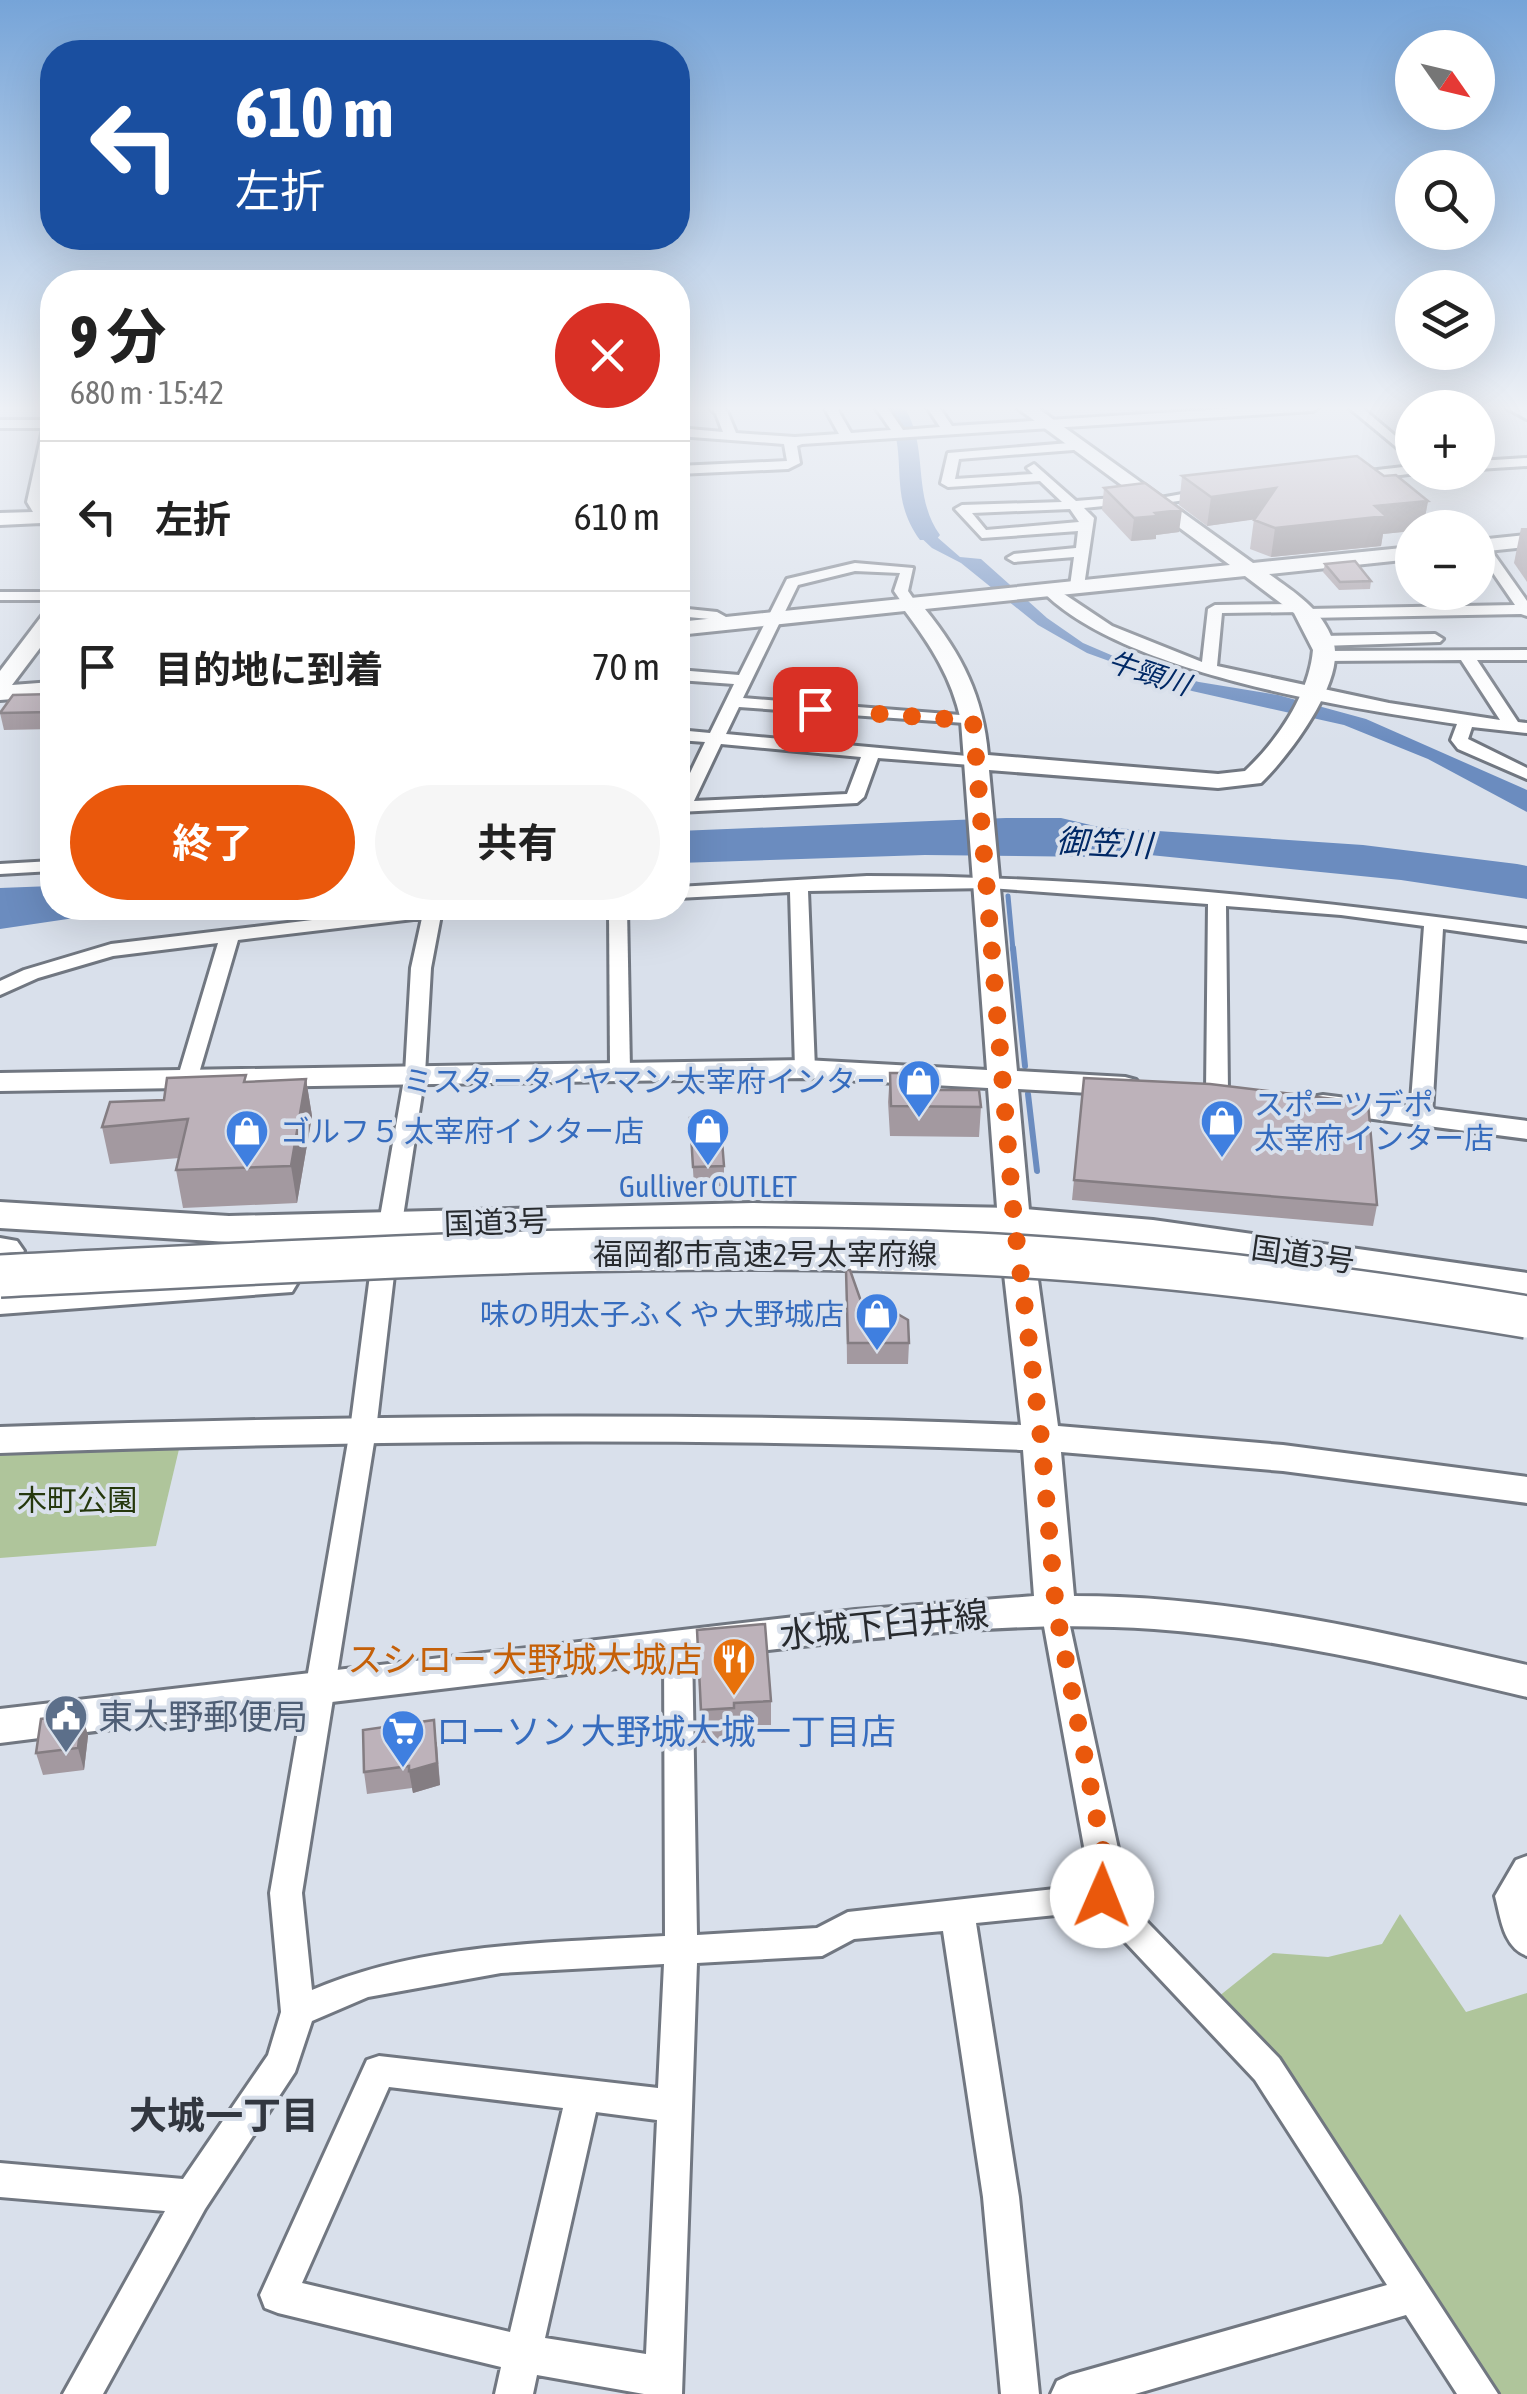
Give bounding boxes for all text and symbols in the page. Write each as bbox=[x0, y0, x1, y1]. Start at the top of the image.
north arrow bbox=[1395, 30, 1495, 130]
map controls bbox=[1395, 30, 1495, 610]
text: 610 m bbox=[235, 72, 394, 152]
icon: left bbox=[70, 80, 200, 210]
button: search bbox=[1395, 150, 1495, 250]
text: 左折 bbox=[235, 165, 325, 217]
button: layers bbox=[1395, 270, 1495, 370]
text: 9 分 bbox=[70, 302, 166, 371]
button: close bbox=[555, 303, 660, 408]
text: 680 m · 15:42 bbox=[70, 374, 224, 411]
button: + bbox=[1395, 390, 1495, 490]
icon: left bbox=[70, 489, 125, 544]
text: 610 m bbox=[574, 495, 660, 538]
text: 左折 bbox=[155, 498, 231, 541]
button: − bbox=[1395, 510, 1495, 610]
icon: arrive bbox=[70, 639, 125, 694]
text: 70 m bbox=[592, 645, 660, 688]
water label: 牛頸川 bbox=[1104, 645, 1197, 702]
text: 目的地に到着 bbox=[155, 648, 383, 691]
pin bbox=[773, 667, 858, 752]
icon: arrive bbox=[788, 682, 843, 737]
button: 終了 bbox=[70, 785, 355, 900]
button: 共有 bbox=[375, 785, 660, 900]
water label: 御笠川 bbox=[1055, 822, 1156, 864]
shop icon: ミスタータイヤマン 太宰府インター bbox=[896, 1058, 942, 1119]
place label: ミスタータイヤマン 太宰府インター bbox=[403, 1064, 886, 1098]
place label: スポーツデポ 太宰府インター店 bbox=[1254, 1087, 1494, 1155]
shop icon: スポーツデポ 太宰府インター店 bbox=[1199, 1098, 1245, 1159]
shop icon: Gulliver OUTLET bbox=[685, 1106, 731, 1167]
shop icon: ゴルフ５ 太宰府インター店 bbox=[224, 1108, 270, 1169]
place label: ゴルフ５ 太宰府インター店 bbox=[280, 1114, 644, 1148]
place label: Gulliver OUTLET bbox=[619, 1169, 797, 1203]
street label: 国道3号 bbox=[443, 1203, 549, 1241]
street label: 国道3号 bbox=[1249, 1230, 1357, 1278]
street label: 福岡都市高速2号太宰府線 bbox=[593, 1237, 937, 1271]
shop icon: 味の明太子ふくや 大野城店 bbox=[854, 1291, 900, 1352]
place label: 味の明太子ふくや 大野城店 bbox=[480, 1297, 844, 1331]
park label: 木町公園 bbox=[17, 1483, 137, 1517]
street label: 水城下臼井線 bbox=[777, 1593, 991, 1655]
restaurant icon: スシロー 大野城大城店 bbox=[711, 1636, 757, 1697]
place label: スシロー 大野城大城店 bbox=[347, 1639, 702, 1679]
public building icon: 東大野郵便局 bbox=[43, 1693, 89, 1754]
place label: 東大野郵便局 bbox=[98, 1696, 308, 1736]
supermarket icon: ローソン 大野城大城一丁目店 bbox=[380, 1708, 426, 1769]
place label: ローソン 大野城大城一丁目店 bbox=[436, 1711, 896, 1751]
position arrow bbox=[1050, 1844, 1154, 1948]
district label: 大城一丁目 bbox=[129, 2094, 319, 2137]

